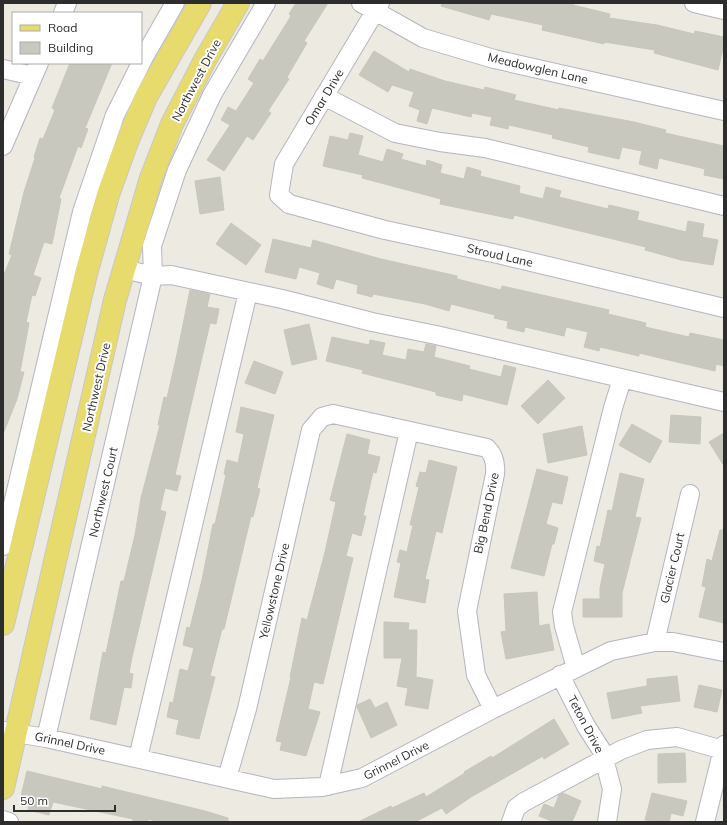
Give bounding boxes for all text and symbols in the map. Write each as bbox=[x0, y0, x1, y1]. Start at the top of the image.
legend bbox=[12, 12, 142, 64]
text: Road bbox=[48, 20, 77, 35]
street label: Northwest Drive bbox=[168, 36, 224, 124]
text: Building bbox=[48, 40, 93, 55]
street label: Meadowglen Lane bbox=[486, 49, 590, 87]
street label: Omar Drive bbox=[301, 66, 347, 128]
street label: Stroud Lane bbox=[466, 240, 534, 270]
street label: Northwest Drive bbox=[78, 341, 114, 433]
street label: Northwest Court bbox=[85, 445, 121, 539]
street label: Big Bend Drive bbox=[470, 471, 502, 555]
street label: Glacier Court bbox=[657, 531, 687, 605]
street label: Yellowstone Drive bbox=[255, 541, 292, 642]
street label: Teton Drive bbox=[565, 693, 607, 755]
street label: Grinnel Drive bbox=[33, 728, 107, 758]
street label: Grinnel Drive bbox=[361, 737, 431, 783]
scale bar bbox=[14, 787, 115, 813]
text: 50 m bbox=[20, 793, 48, 808]

